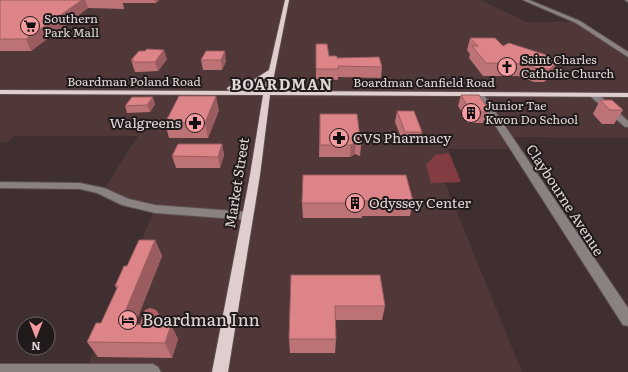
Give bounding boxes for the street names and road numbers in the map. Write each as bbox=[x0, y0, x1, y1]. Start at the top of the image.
street label: Boardman Poland Road bbox=[67, 72, 201, 90]
street label: Boardman Canfield Road bbox=[353, 73, 495, 91]
street label: Market Street bbox=[219, 136, 253, 230]
street label: Claybourne Avenue bbox=[522, 140, 609, 259]

